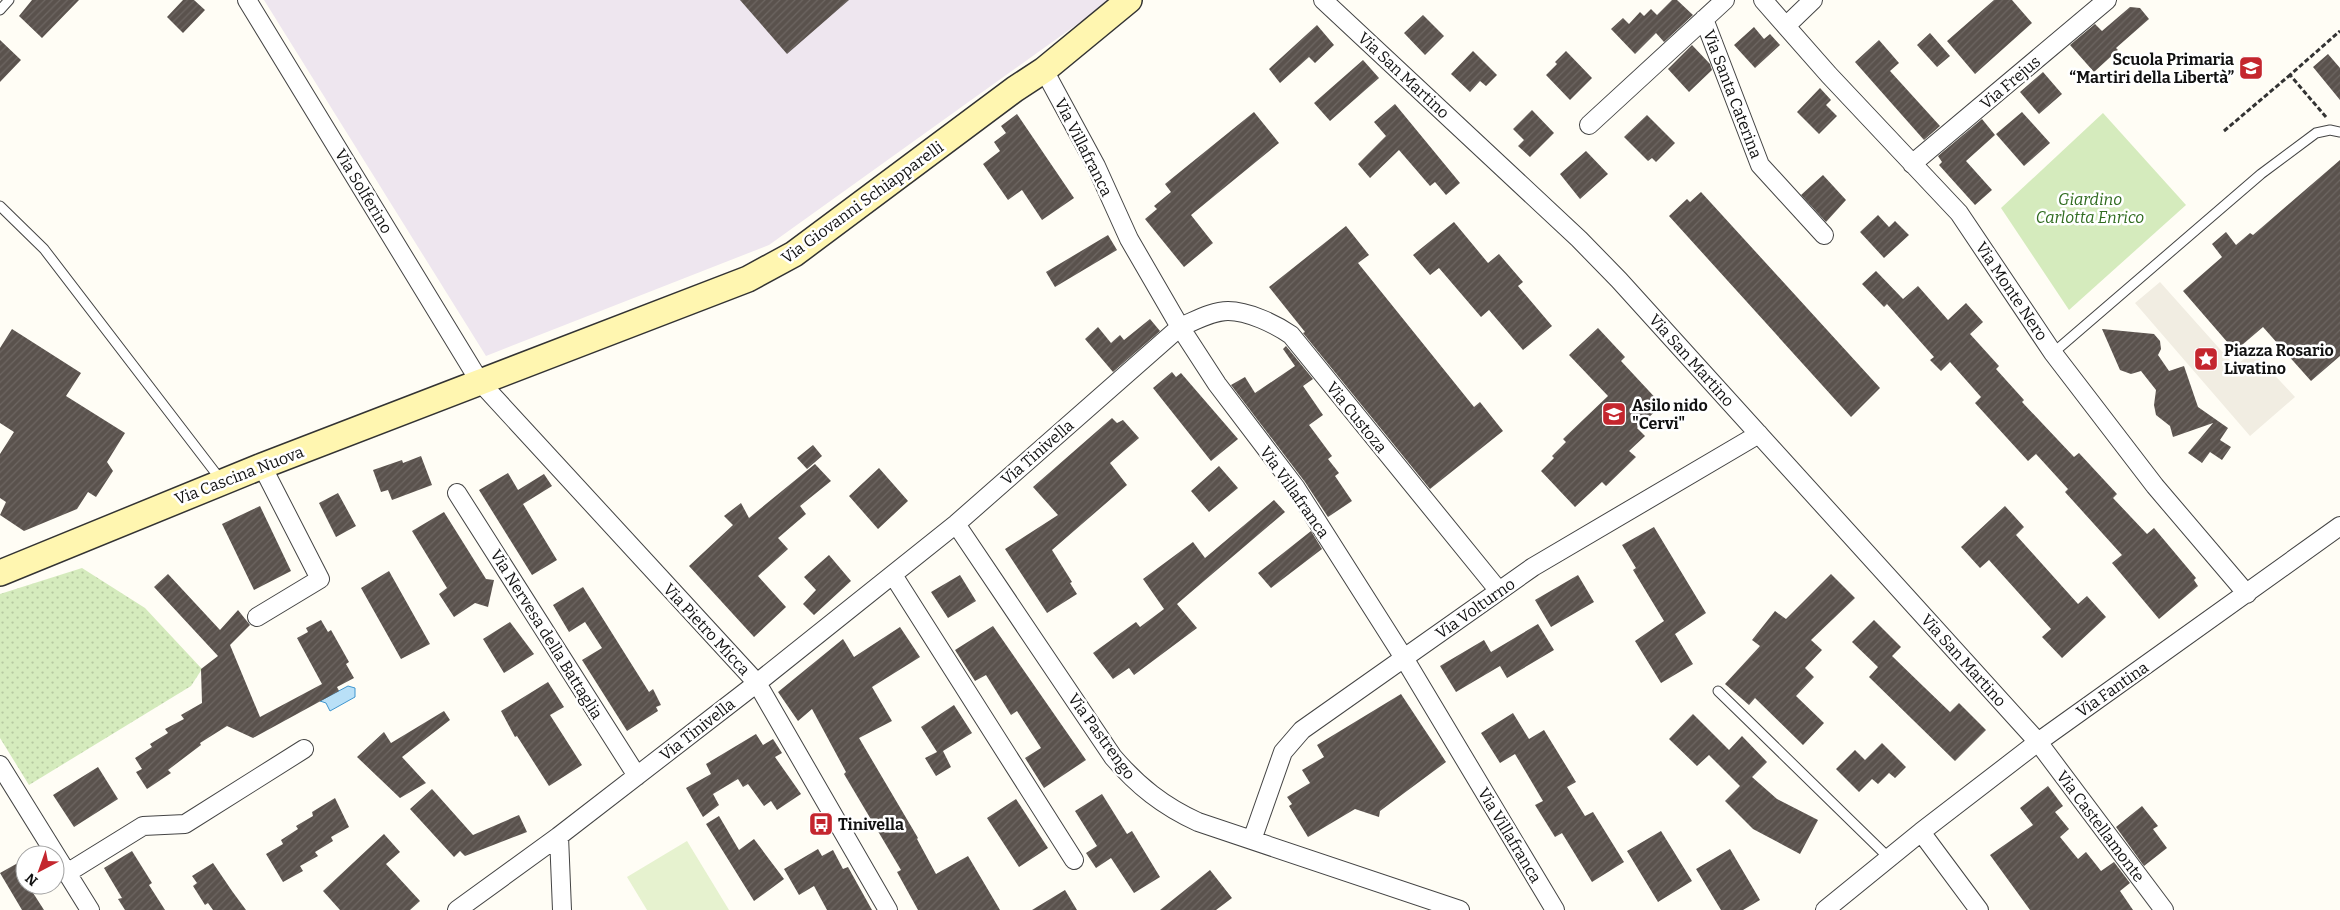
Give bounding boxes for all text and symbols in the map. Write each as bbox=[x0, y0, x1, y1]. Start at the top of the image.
street label: Via Santa Caterina bbox=[1699, 27, 1766, 161]
street label: Via San Martino bbox=[1354, 28, 1453, 123]
place label: Scuola Primaria “Martiri della Libertà” bbox=[2070, 50, 2234, 87]
street label: Via Frejus bbox=[1976, 52, 2044, 113]
school or university icon: Scuola Primaria “Martiri della Libertà” bbox=[2238, 55, 2264, 81]
street label: Via Villafranca bbox=[1051, 95, 1117, 200]
street label: Via Giovanni Schiapparelli bbox=[778, 137, 947, 267]
street label: Via Solferino bbox=[331, 146, 396, 237]
park label: Giardino Carlotta Enrico bbox=[2036, 190, 2144, 227]
street label: Via Monte Nero bbox=[1972, 238, 2052, 344]
street label: Via San Martino bbox=[1645, 310, 1738, 410]
place label: Piazza Rosario Livatino bbox=[2224, 341, 2334, 378]
place icon: Piazza Rosario Livatino bbox=[2193, 346, 2219, 372]
street label: Via Custoza bbox=[1322, 378, 1391, 457]
place label: Asilo nido "Cervi" bbox=[1632, 396, 1708, 433]
school or university icon: Asilo nido "Cervi" bbox=[1601, 401, 1627, 427]
street label: Via Tinivella bbox=[997, 416, 1078, 489]
street label: Via Cascina Nuova bbox=[172, 442, 307, 509]
street label: Via Villafranca bbox=[1256, 443, 1333, 542]
street label: Via Nervesa della Battaglia bbox=[486, 546, 607, 723]
street label: Via Volturno bbox=[1432, 574, 1519, 643]
street label: Via Pietro Micca bbox=[659, 580, 754, 679]
street label: Via San Martino bbox=[1917, 610, 2010, 710]
street label: Via Fantina bbox=[2073, 657, 2152, 721]
street label: Via Pastrengo bbox=[1064, 690, 1139, 783]
street label: Via Tinivella bbox=[656, 694, 739, 765]
street label: Via Castellamonte bbox=[2053, 767, 2149, 886]
street label: Via Villafranca bbox=[1474, 784, 1546, 886]
bus stop icon: Tinivella bbox=[808, 811, 834, 837]
place label: Tinivella bbox=[838, 815, 904, 834]
north arrow bbox=[15, 845, 65, 895]
text: N bbox=[22, 869, 41, 889]

